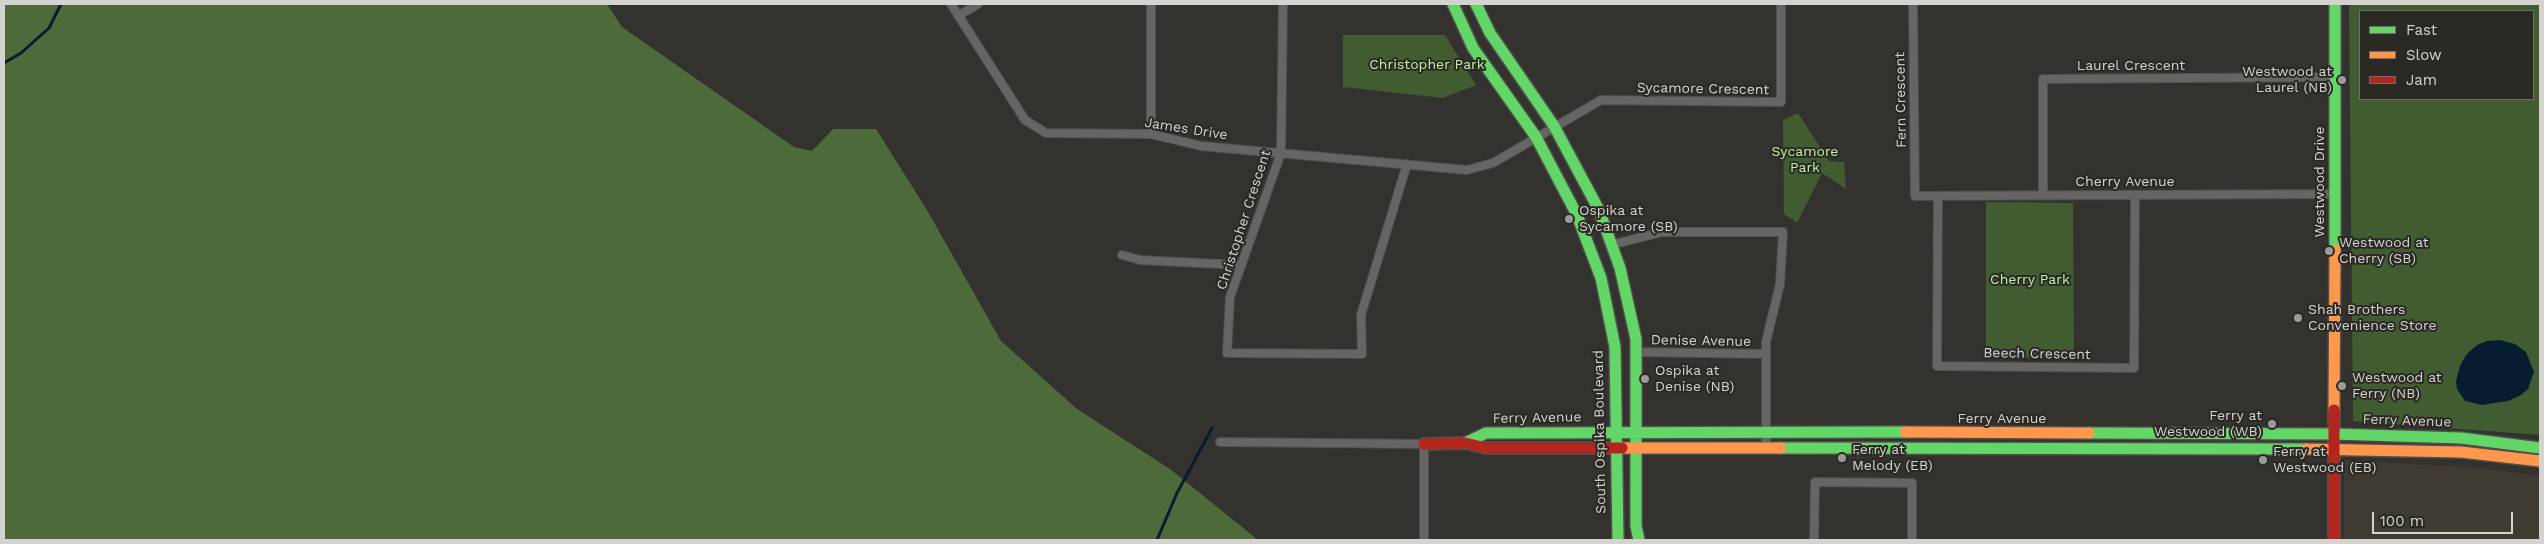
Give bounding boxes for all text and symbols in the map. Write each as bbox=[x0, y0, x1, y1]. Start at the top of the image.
legend bbox=[2359, 10, 2534, 100]
text: Fast bbox=[2406, 21, 2437, 39]
text: Slow bbox=[2406, 46, 2442, 64]
street label: Fern Crescent bbox=[1892, 52, 1910, 148]
park label: Christopher Park bbox=[1369, 57, 1485, 73]
street label: Laurel Crescent bbox=[2077, 58, 2185, 74]
place label: Westwood at Laurel (NB) bbox=[2242, 64, 2332, 96]
text: Jam bbox=[2406, 71, 2437, 89]
marker: Westwood at Laurel (NB) bbox=[2336, 74, 2348, 86]
street label: Sycamore Crescent bbox=[1637, 79, 1769, 99]
street label: James Drive bbox=[1143, 114, 1229, 144]
street label: Westwood Drive bbox=[2312, 127, 2328, 237]
park label: Sycamore Park bbox=[1772, 144, 1838, 176]
street label: Christopher Crescent bbox=[1213, 148, 1275, 292]
street label: Cherry Avenue bbox=[2075, 174, 2175, 190]
place label: Ospika at Sycamore (SB) bbox=[1579, 203, 1678, 236]
marker: Ospika at Sycamore (SB) bbox=[1563, 213, 1575, 225]
place label: Westwood at Cherry (SB) bbox=[2339, 235, 2429, 268]
marker: Westwood at Cherry (SB) bbox=[2323, 245, 2335, 257]
park label: Cherry Park bbox=[1990, 272, 2070, 288]
place label: Shah Brothers Convenience Store bbox=[2308, 302, 2436, 334]
marker: Shah Brothers Convenience Store bbox=[2292, 312, 2304, 324]
street label: Denise Avenue bbox=[1651, 332, 1751, 350]
street label: Beech Crescent bbox=[1983, 345, 2091, 363]
street label: South Ospika Boulevard bbox=[1590, 350, 1610, 514]
place label: Ospika at Denise (NB) bbox=[1655, 363, 1734, 396]
place label: Westwood at Ferry (NB) bbox=[2352, 370, 2442, 402]
marker: Ospika at Denise (NB) bbox=[1639, 373, 1651, 385]
marker: Westwood at Ferry (NB) bbox=[2336, 380, 2348, 392]
place label: Ferry at Westwood (WB) bbox=[2154, 408, 2262, 441]
street label: Ferry Avenue bbox=[1492, 409, 1582, 427]
street label: Ferry Avenue bbox=[1958, 411, 2046, 427]
street label: Ferry Avenue bbox=[2362, 411, 2452, 431]
marker: Ferry at Westwood (WB) bbox=[2266, 418, 2278, 430]
place label: Ferry at Melody (EB) bbox=[1852, 442, 1933, 474]
place label: Ferry at Westwood (EB) bbox=[2273, 444, 2376, 477]
marker: Ferry at Melody (EB) bbox=[1836, 452, 1848, 464]
marker: Ferry at Westwood (EB) bbox=[2257, 454, 2269, 466]
scale bar bbox=[2374, 502, 2515, 534]
text: 100 m bbox=[2380, 512, 2424, 530]

